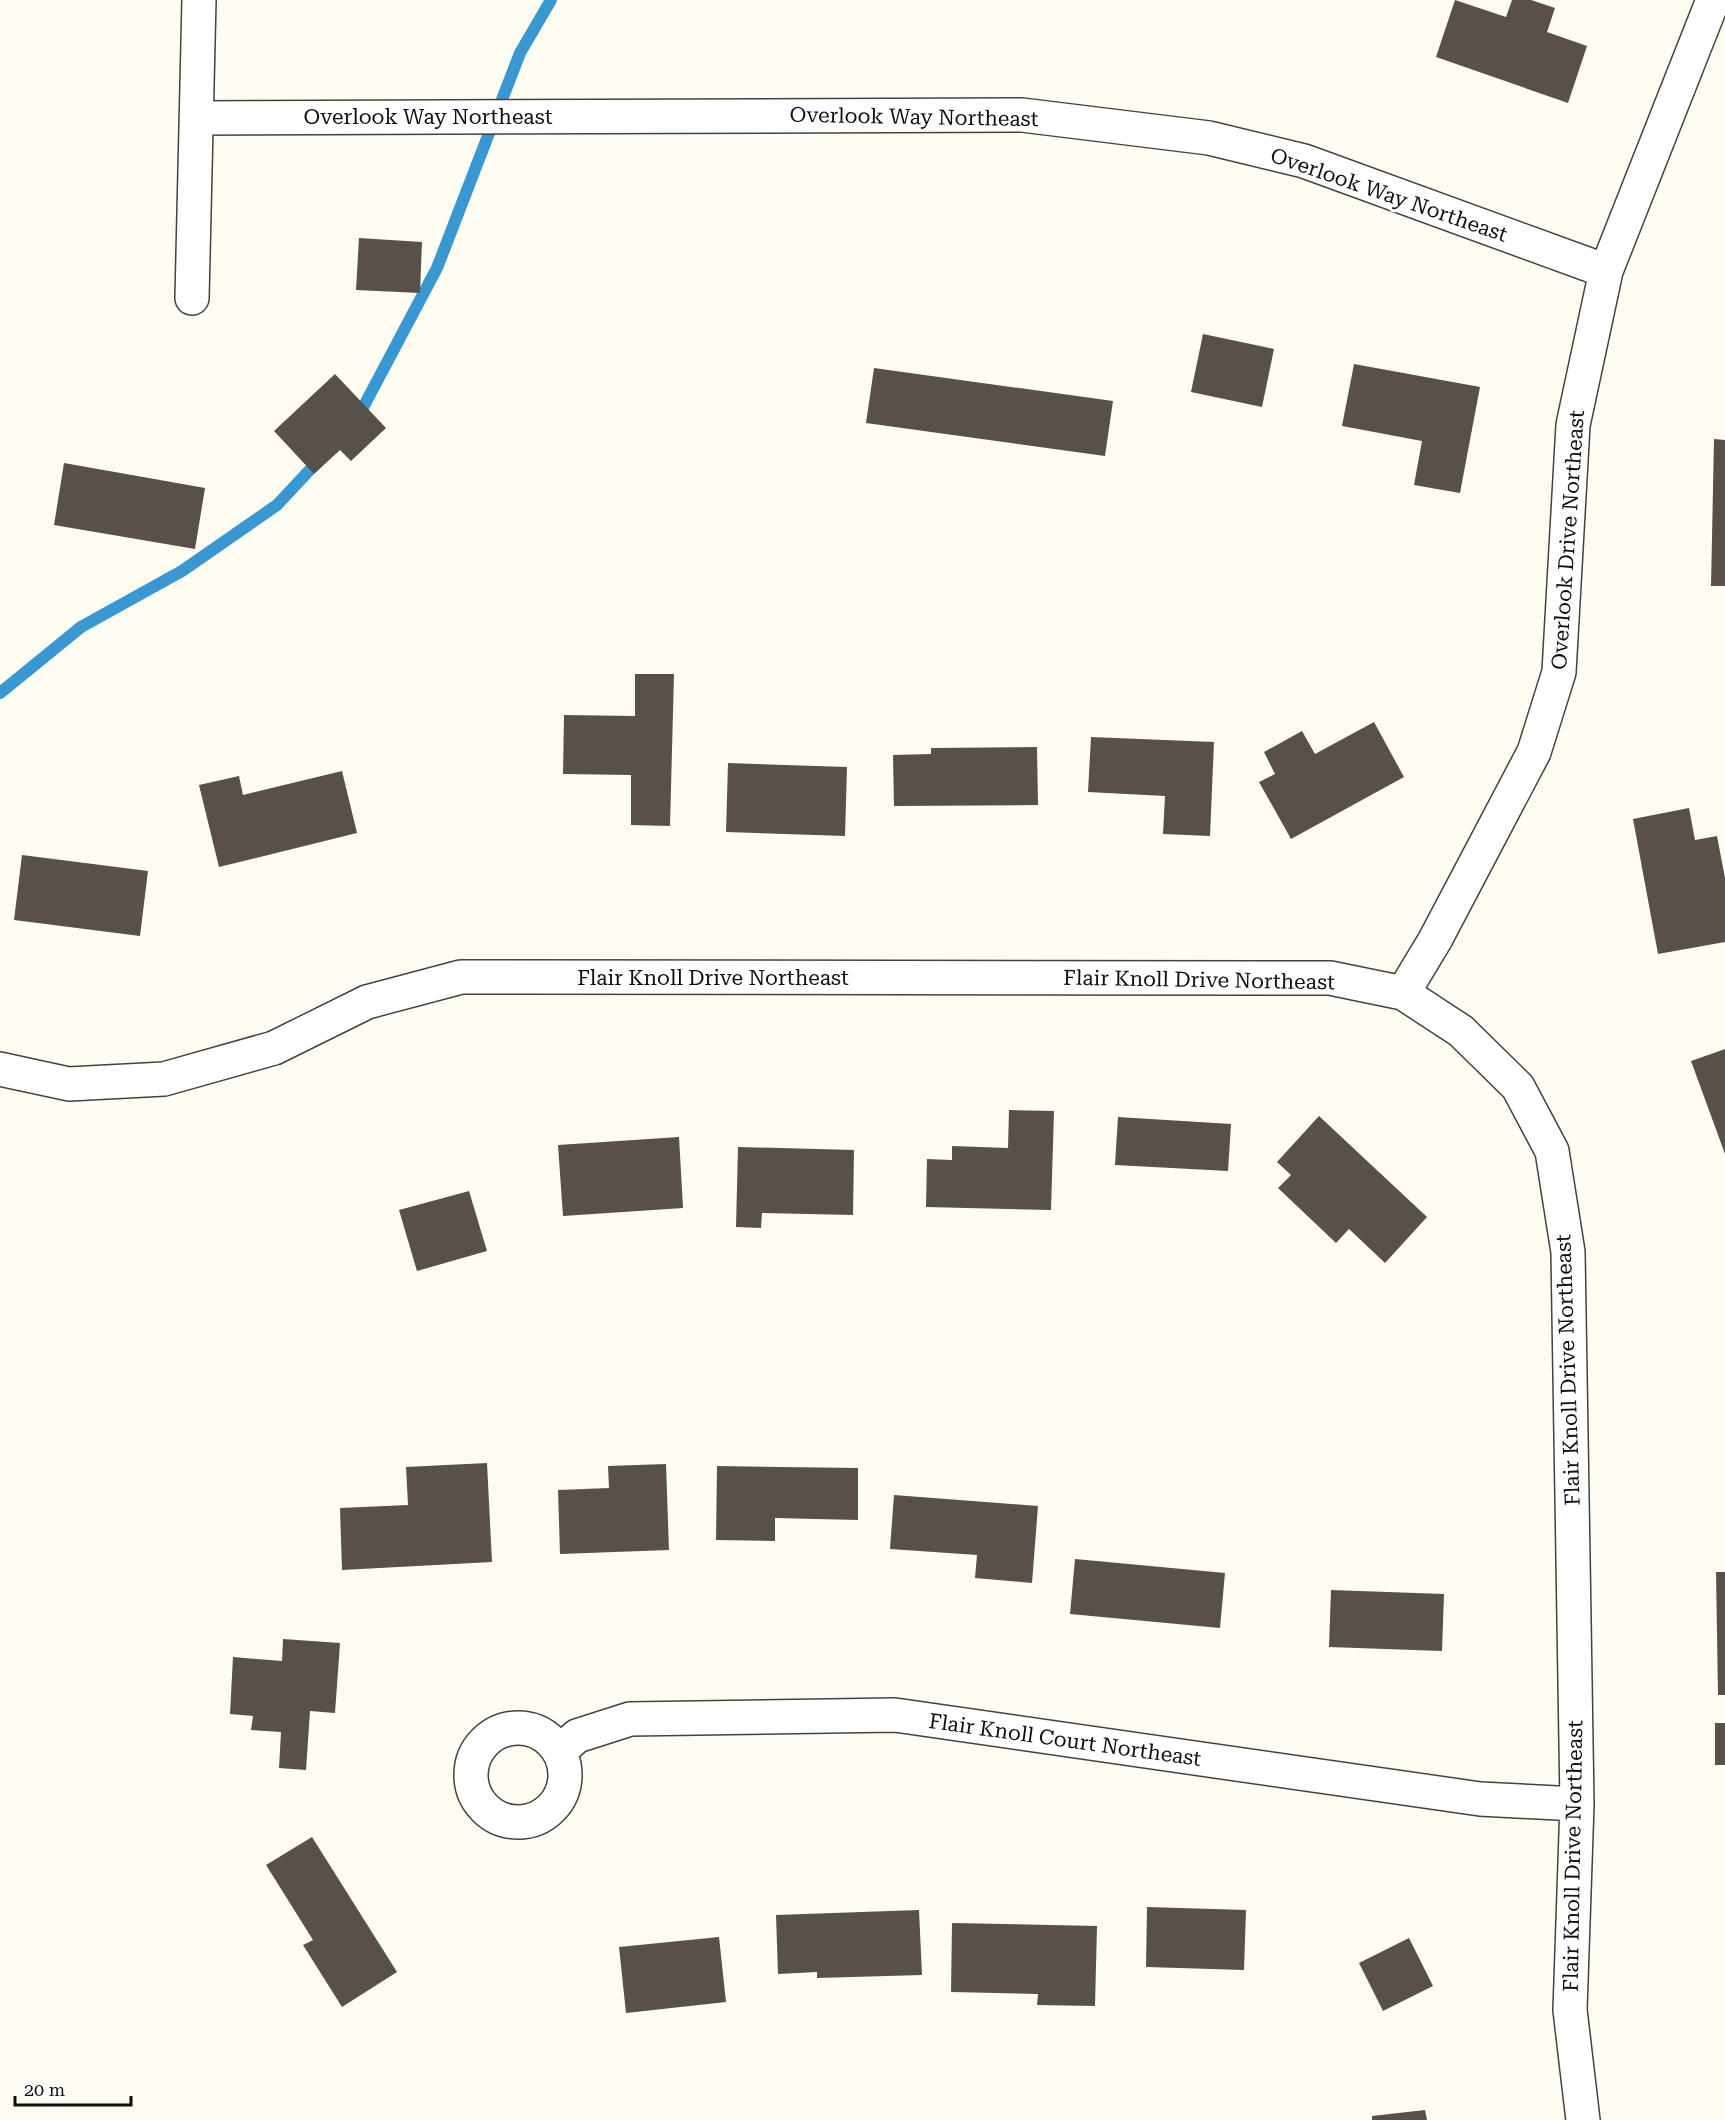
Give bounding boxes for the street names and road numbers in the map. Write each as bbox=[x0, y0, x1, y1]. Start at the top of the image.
street label: Overlook Way Northeast bbox=[789, 103, 1039, 131]
street label: Overlook Way Northeast bbox=[303, 105, 553, 129]
street label: Overlook Way Northeast bbox=[1267, 143, 1511, 247]
street label: Overlook Drive Northeast bbox=[1547, 409, 1589, 671]
street label: Flair Knoll Drive Northeast bbox=[577, 966, 849, 990]
street label: Flair Knoll Drive Northeast bbox=[1063, 966, 1335, 994]
street label: Flair Knoll Drive Northeast bbox=[1551, 1234, 1585, 1506]
street label: Flair Knoll Court Northeast bbox=[927, 1709, 1203, 1771]
street label: Flair Knoll Drive Northeast bbox=[1559, 1720, 1587, 1992]

